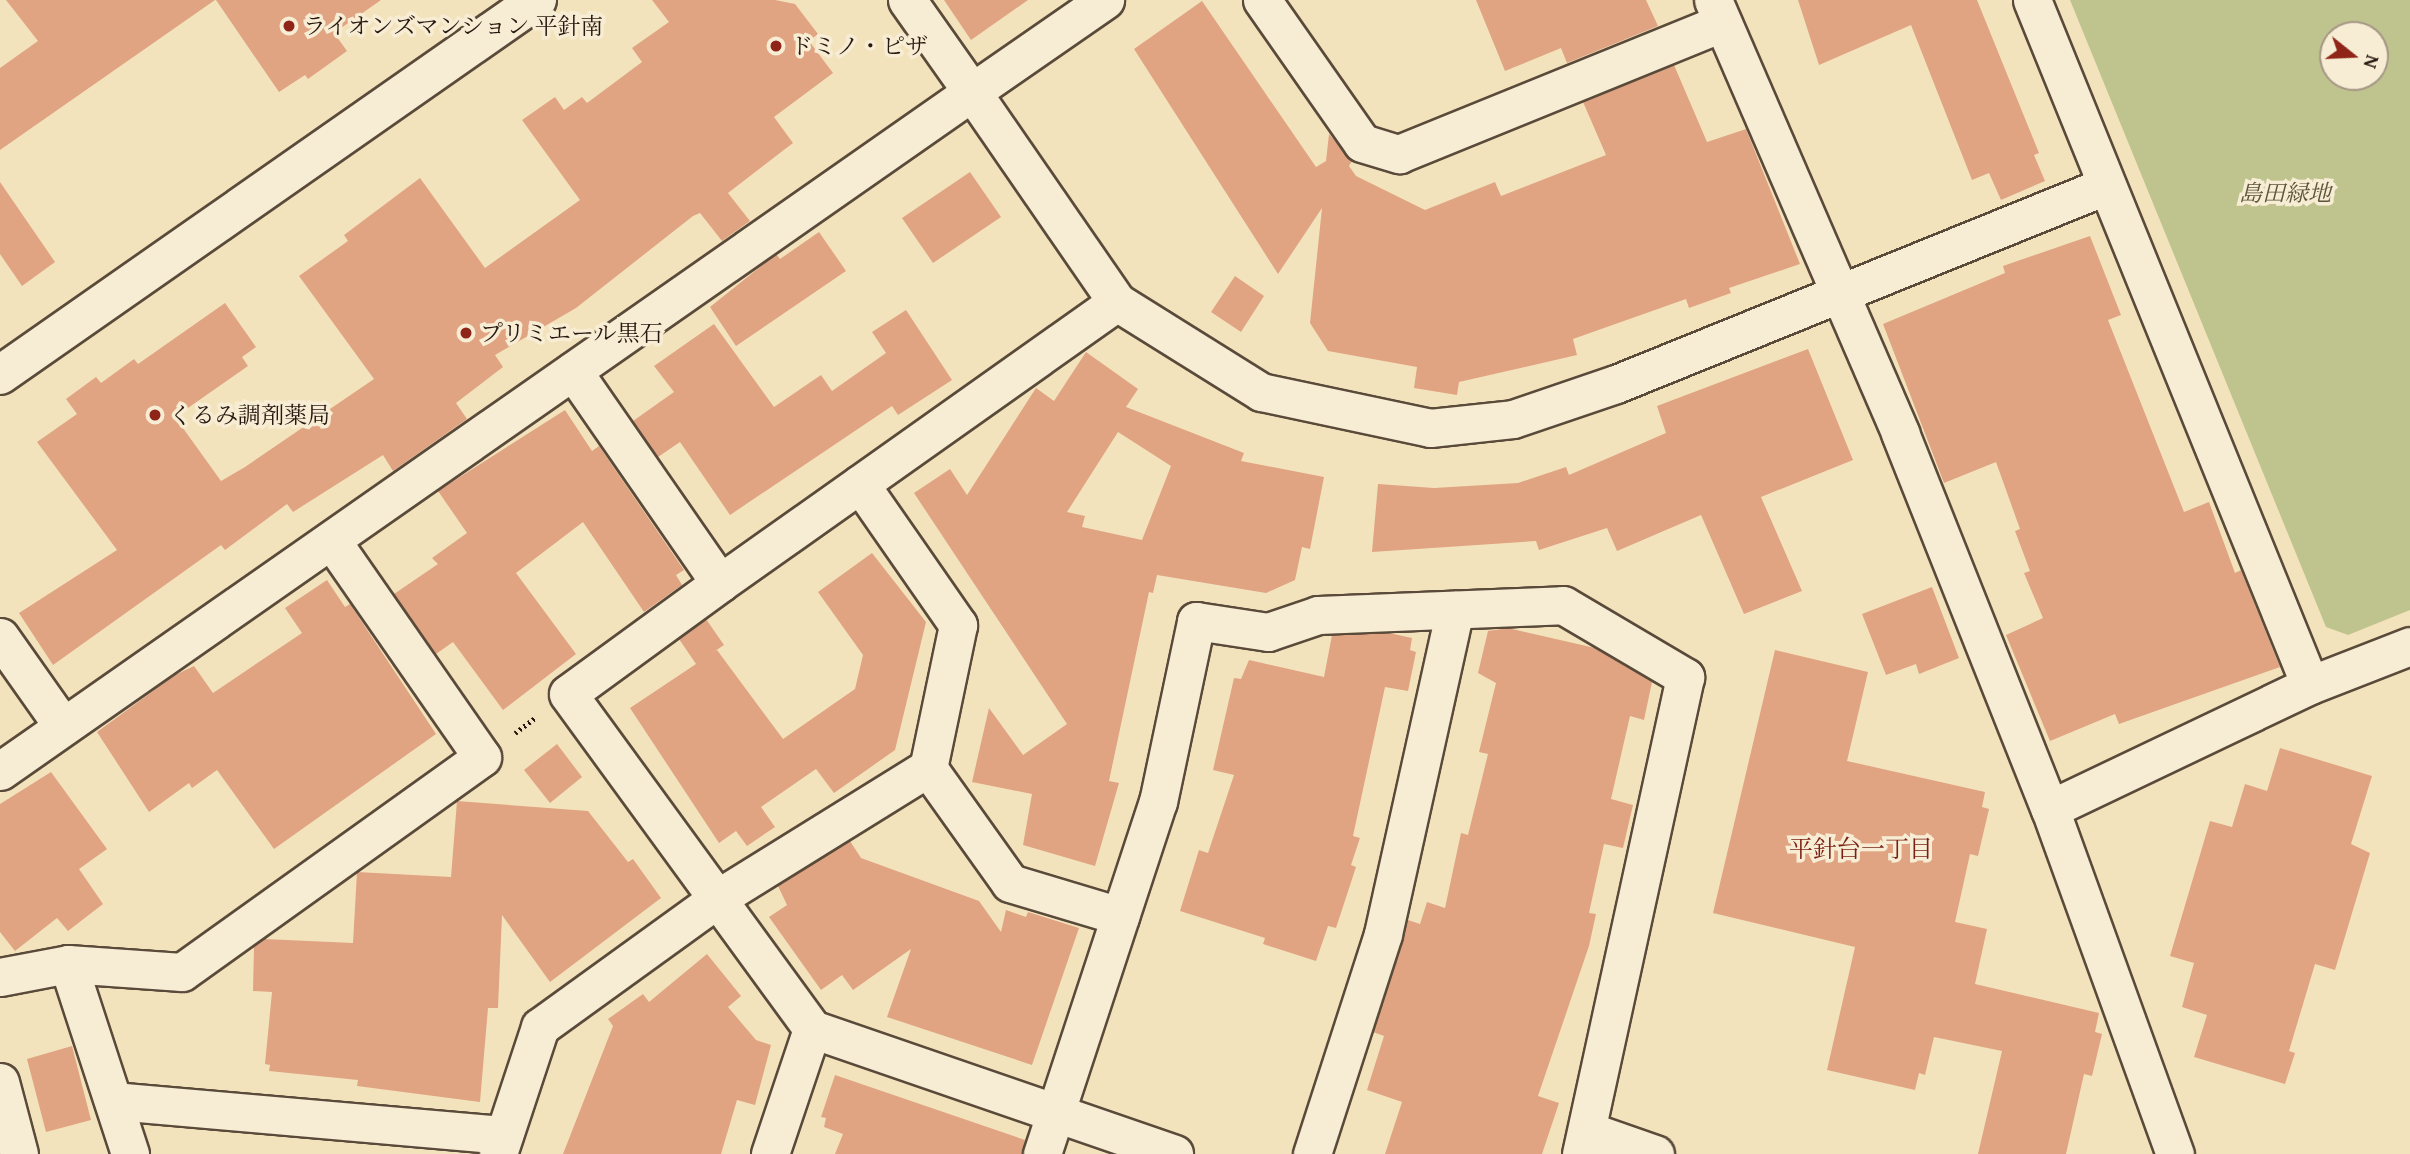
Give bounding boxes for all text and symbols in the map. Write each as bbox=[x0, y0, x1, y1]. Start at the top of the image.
place label: ライオンズマンション 平針南 bbox=[303, 12, 607, 40]
marker: ライオンズマンション 平針南 bbox=[281, 18, 297, 34]
north arrow bbox=[2319, 21, 2389, 91]
place label: ドミノ・ピザ bbox=[790, 32, 928, 60]
marker: ドミノ・ピザ bbox=[768, 38, 784, 54]
text: N bbox=[2357, 51, 2387, 72]
park label: 島田緑地 bbox=[2239, 179, 2331, 207]
place label: プリミエール黒石 bbox=[480, 319, 664, 347]
marker: プリミエール黒石 bbox=[458, 325, 474, 341]
place label: くるみ調剤薬局 bbox=[169, 401, 330, 429]
marker: くるみ調剤薬局 bbox=[147, 407, 163, 423]
district label: 平針台一丁目 bbox=[1789, 835, 1933, 863]

